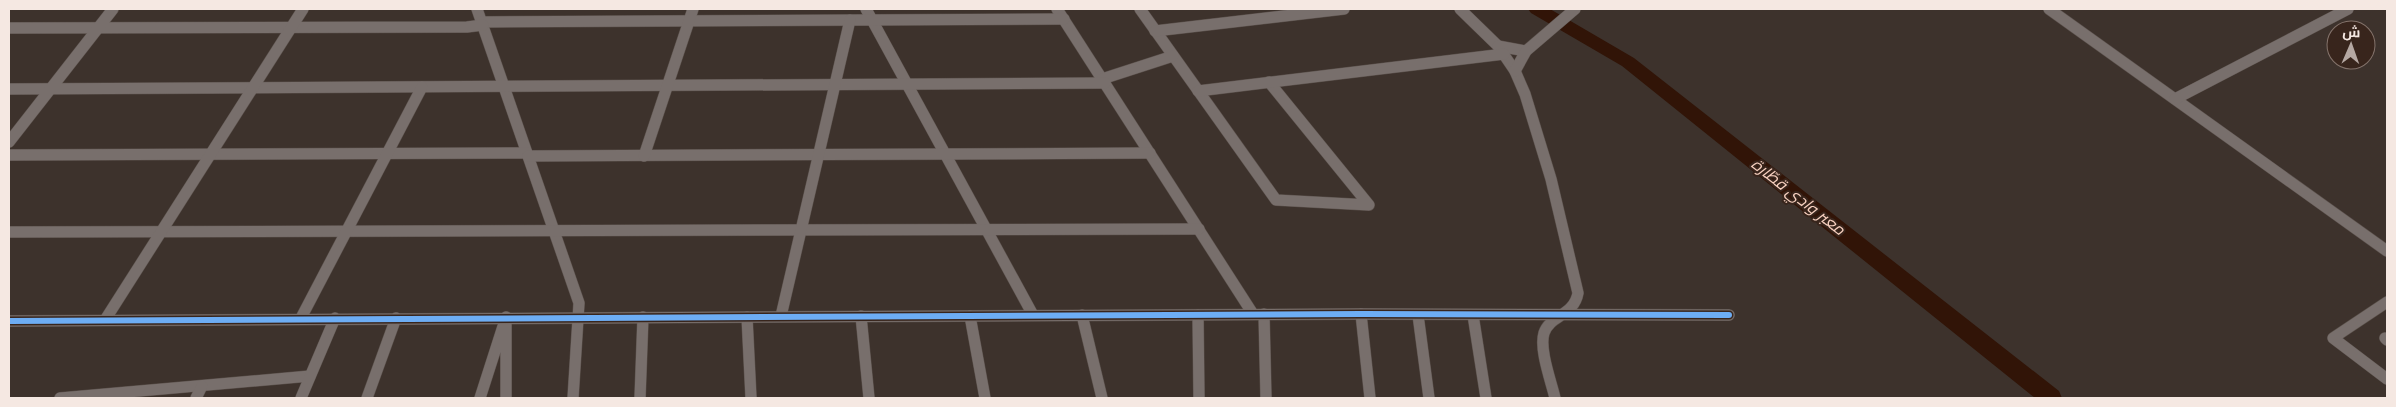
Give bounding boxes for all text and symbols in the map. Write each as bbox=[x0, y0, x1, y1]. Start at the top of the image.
north arrow bbox=[2326, 20, 2376, 70]
text: ش bbox=[2342, 24, 2361, 41]
water label: معبر وادي قطّارة bbox=[1746, 154, 1849, 242]

